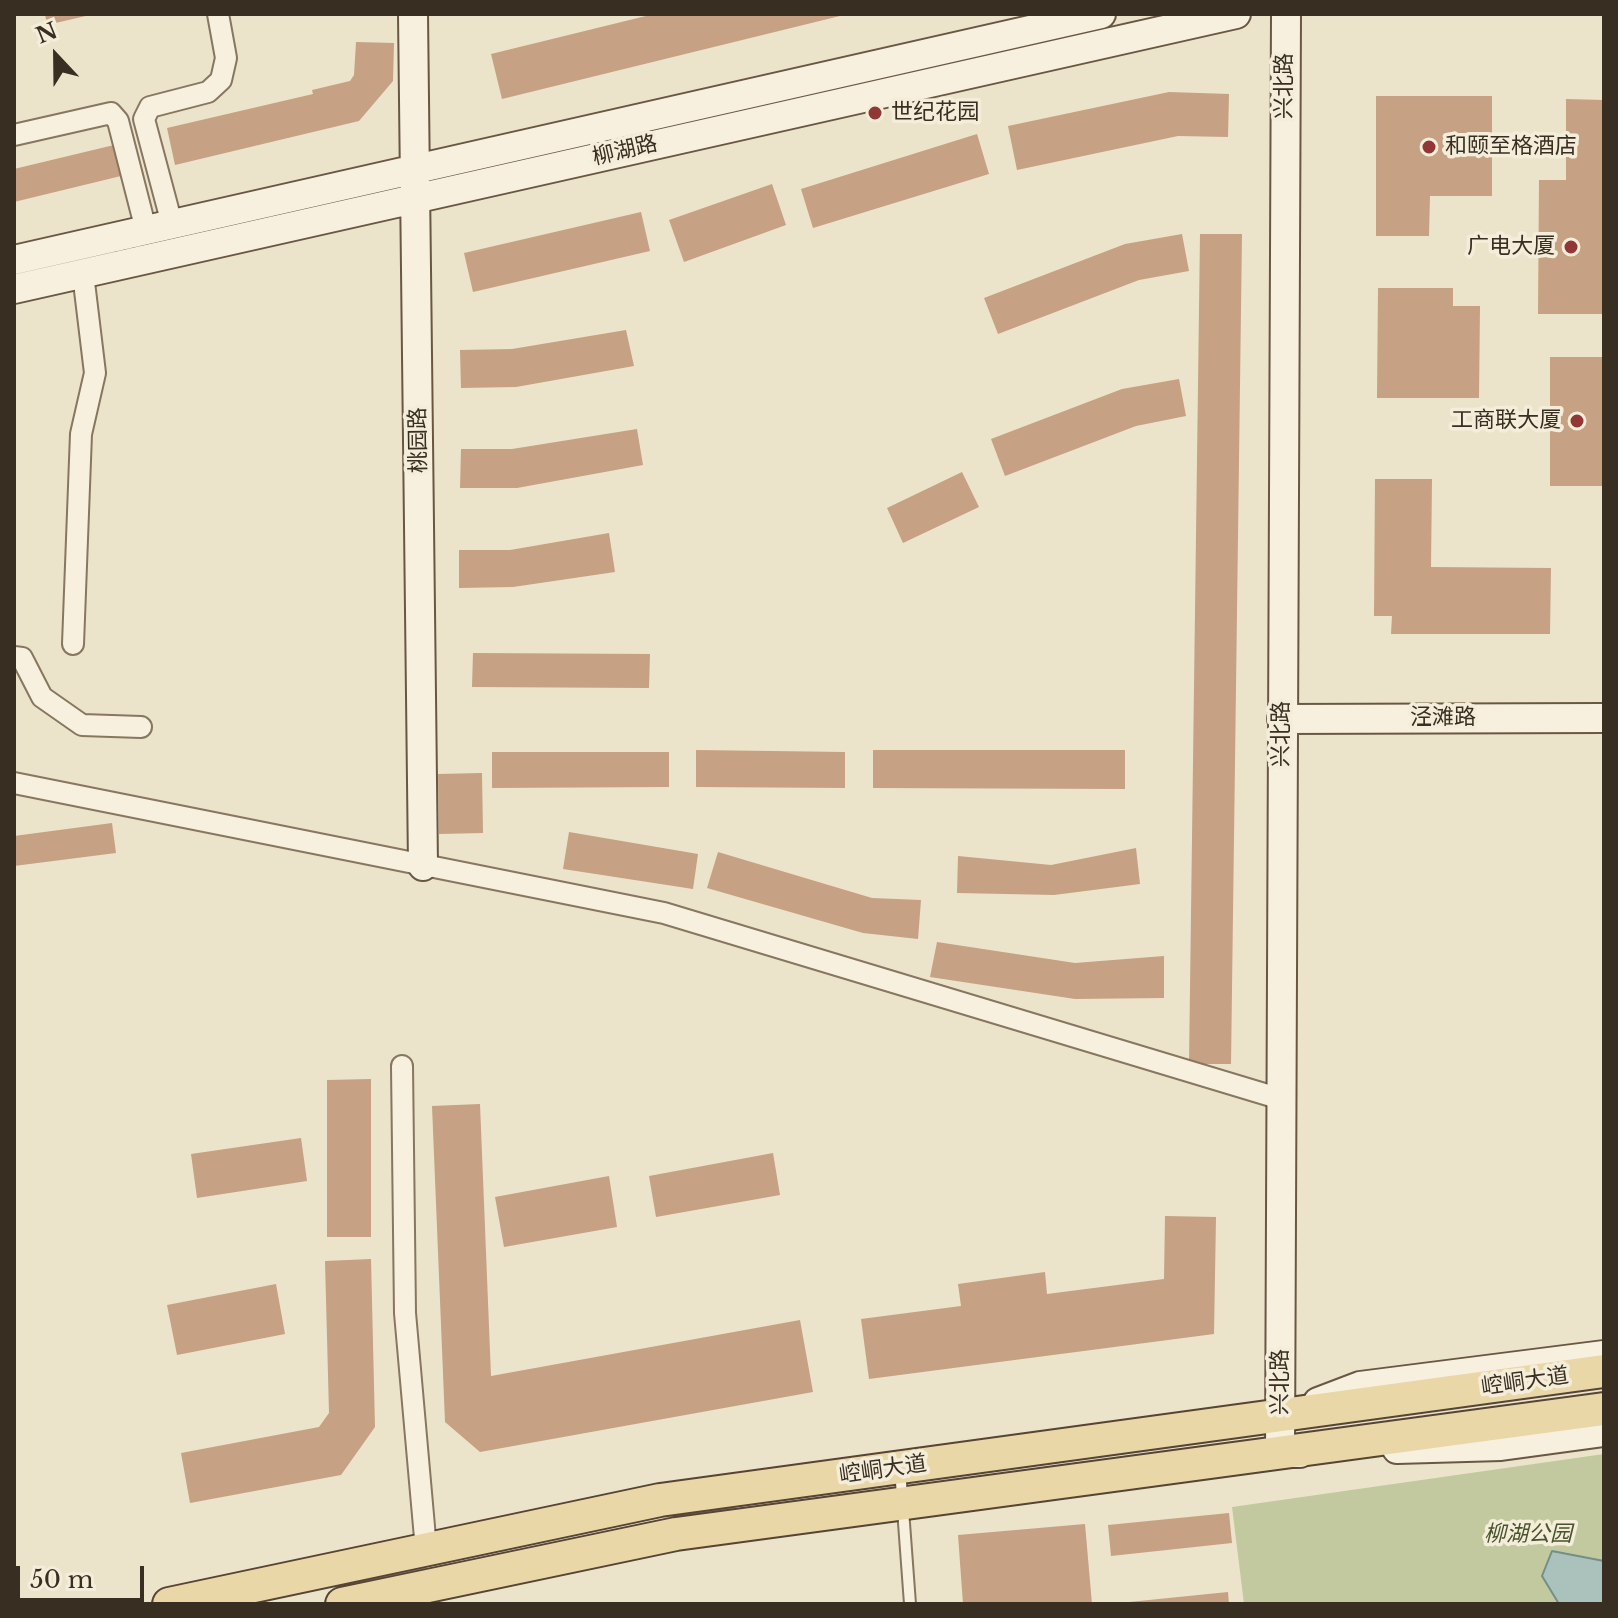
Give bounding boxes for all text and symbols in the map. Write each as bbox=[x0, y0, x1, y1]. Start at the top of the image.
north arrow bbox=[16, 16, 96, 96]
text: N bbox=[32, 17, 61, 50]
street label: 兴北路 bbox=[1272, 53, 1298, 119]
place label: 世纪花园 bbox=[891, 100, 979, 126]
marker: 世纪花园 bbox=[866, 104, 884, 122]
street label: 柳湖路 bbox=[590, 131, 660, 171]
place label: 和颐至格酒店 bbox=[1445, 134, 1577, 160]
marker: 和颐至格酒店 bbox=[1420, 138, 1438, 156]
place label: 广电大厦 bbox=[1467, 234, 1555, 260]
marker: 广电大厦 bbox=[1562, 238, 1580, 256]
street label: 桃园路 bbox=[405, 407, 433, 473]
place label: 工商联大厦 bbox=[1451, 408, 1561, 434]
marker: 工商联大厦 bbox=[1568, 412, 1586, 430]
street label: 兴北路 bbox=[1269, 701, 1295, 767]
street label: 泾滩路 bbox=[1410, 705, 1476, 731]
street label: 兴北路 bbox=[1268, 1349, 1294, 1415]
street label: 崆峒大道 bbox=[1480, 1363, 1570, 1401]
street label: 崆峒大道 bbox=[838, 1451, 928, 1489]
park label: 柳湖公园 bbox=[1484, 1522, 1572, 1548]
scale bar bbox=[20, 1550, 148, 1600]
text: 50 m bbox=[30, 1565, 93, 1594]

